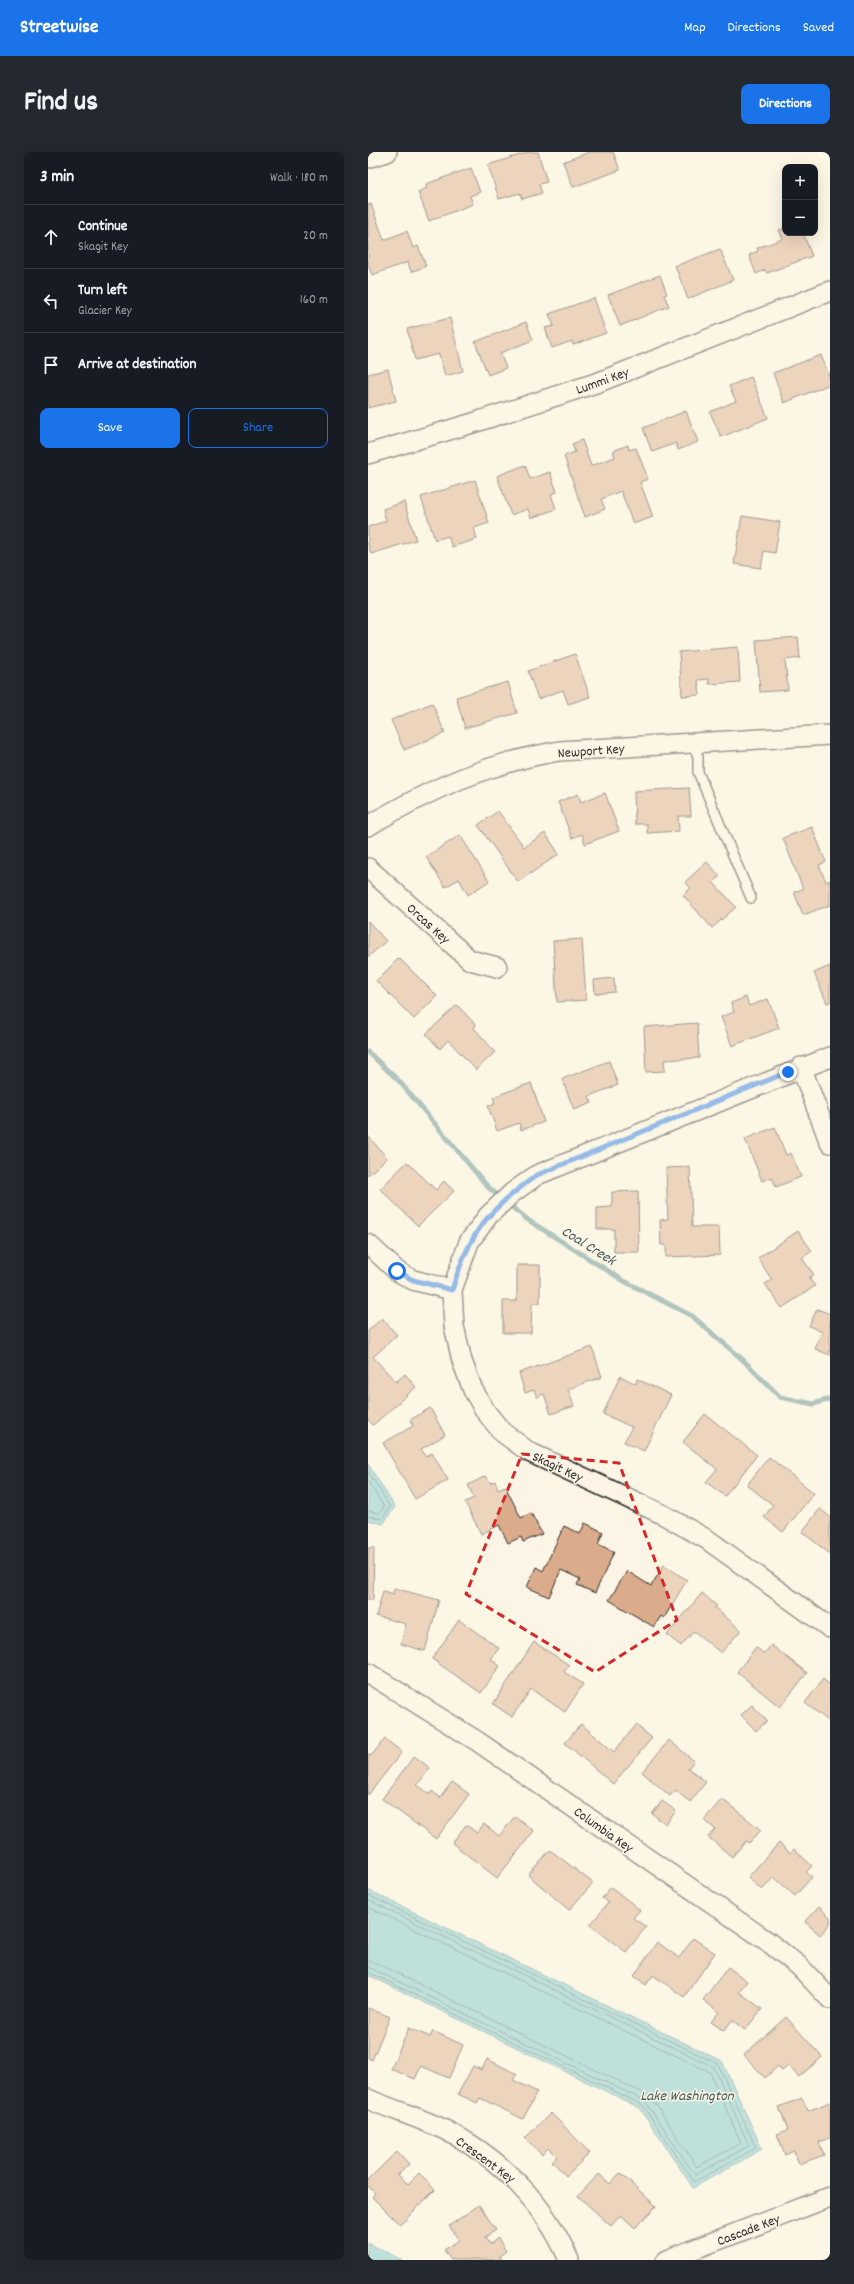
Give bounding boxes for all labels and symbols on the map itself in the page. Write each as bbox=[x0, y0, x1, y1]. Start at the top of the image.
street label: Lummi Key bbox=[573, 363, 632, 401]
street label: Newport Key bbox=[557, 740, 625, 764]
street label: Orcas Key bbox=[401, 899, 454, 950]
route end bbox=[779, 1063, 797, 1081]
water label: Coal Creek bbox=[556, 1221, 621, 1273]
route start bbox=[388, 1262, 406, 1280]
street label: Skagit Key bbox=[529, 1447, 586, 1488]
street label: Columbia Key bbox=[569, 1803, 637, 1859]
water label: Lake Washington bbox=[640, 2086, 735, 2108]
street label: Crescent Key bbox=[451, 2132, 519, 2189]
street label: Cascade Key bbox=[714, 2210, 783, 2252]

